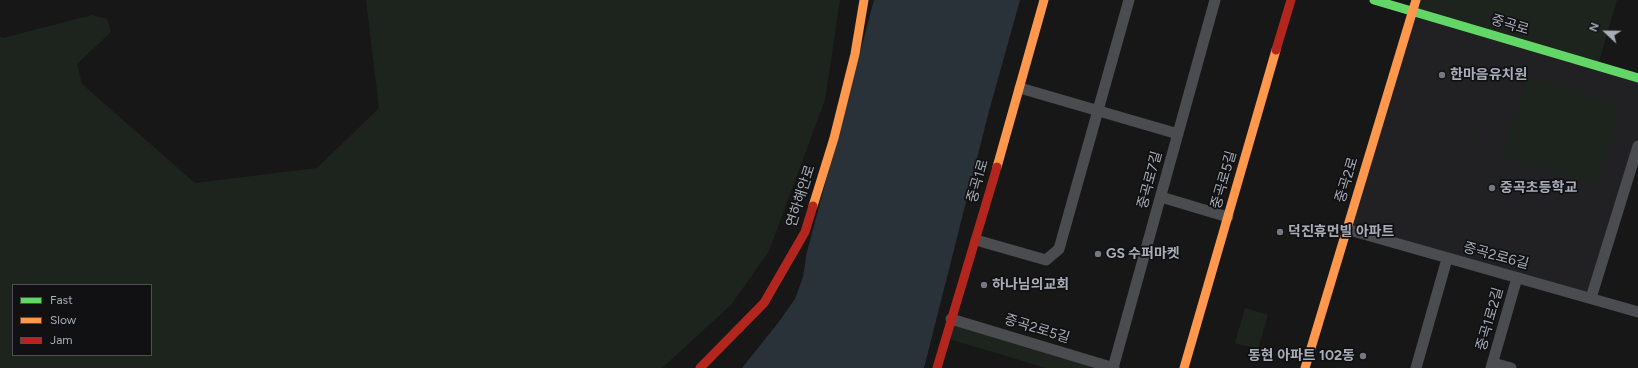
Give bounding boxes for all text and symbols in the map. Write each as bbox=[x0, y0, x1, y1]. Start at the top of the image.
street label: 중곡로 bbox=[1489, 12, 1531, 38]
north arrow bbox=[1586, 12, 1626, 52]
text: N bbox=[1587, 21, 1602, 34]
place label: 한마음유치원 bbox=[1450, 67, 1527, 83]
marker: 한마음유치원 bbox=[1437, 70, 1447, 80]
street label: 중곡로7길 bbox=[1134, 149, 1166, 211]
street label: 중곡로5길 bbox=[1208, 149, 1240, 211]
street label: 중곡2로 bbox=[1332, 155, 1362, 205]
street label: 중곡1로 bbox=[964, 157, 992, 205]
street label: 연하해안로 bbox=[783, 163, 819, 229]
place label: 중곡초등학교 bbox=[1500, 180, 1577, 196]
marker: 중곡초등학교 bbox=[1487, 183, 1497, 193]
place label: 덕진휴먼빌 아파트 bbox=[1288, 224, 1394, 240]
marker: 덕진휴먼빌 아파트 bbox=[1275, 227, 1285, 237]
street label: 중곡2로6길 bbox=[1461, 239, 1531, 273]
place label: GS 수퍼마켓 bbox=[1106, 246, 1180, 262]
marker: GS 수퍼마켓 bbox=[1093, 249, 1103, 259]
place label: 하나님의교회 bbox=[992, 277, 1069, 293]
marker: 하나님의교회 bbox=[979, 280, 989, 290]
legend bbox=[12, 284, 152, 356]
street label: 중곡1로2길 bbox=[1473, 285, 1507, 353]
text: Fast bbox=[50, 293, 73, 307]
street label: 중곡2로5길 bbox=[1002, 311, 1072, 347]
text: Slow bbox=[50, 313, 76, 327]
text: Jam bbox=[50, 333, 73, 347]
place label: 동현 아파트 102동 bbox=[1248, 348, 1355, 364]
marker: 동현 아파트 102동 bbox=[1358, 351, 1368, 361]

